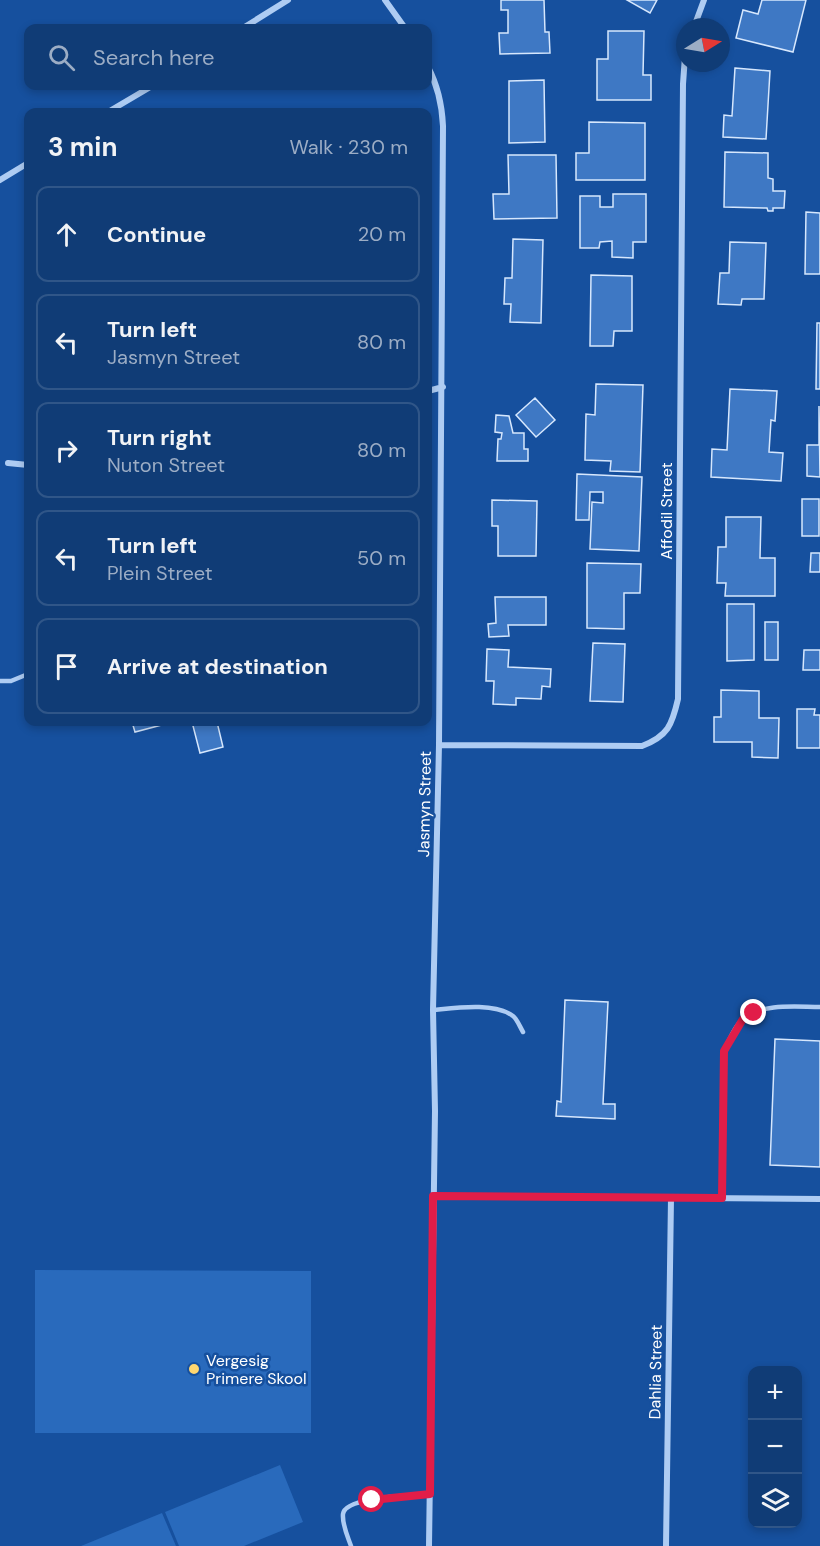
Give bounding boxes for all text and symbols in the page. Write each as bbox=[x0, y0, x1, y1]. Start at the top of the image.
north arrow bbox=[676, 18, 730, 72]
search box bbox=[24, 24, 432, 90]
icon: search bbox=[45, 41, 78, 74]
text: Search here bbox=[93, 43, 214, 72]
text: 3 min bbox=[48, 130, 117, 164]
text: Walk · 230 m bbox=[289, 134, 408, 160]
icon: ahead bbox=[50, 218, 83, 251]
text: Continue bbox=[107, 220, 206, 249]
text: 20 m bbox=[358, 221, 406, 247]
text: Turn left bbox=[107, 315, 197, 344]
icon: left bbox=[50, 326, 83, 359]
text: 80 m bbox=[357, 329, 406, 355]
text: Jasmyn Street bbox=[107, 344, 240, 370]
text: Turn right bbox=[107, 423, 212, 452]
icon: right bbox=[50, 434, 83, 467]
text: 80 m bbox=[357, 437, 406, 463]
text: Nuton Street bbox=[107, 452, 225, 478]
street label: Affodil Street bbox=[656, 462, 677, 560]
text: Turn left bbox=[107, 531, 197, 560]
icon: left bbox=[50, 542, 83, 575]
text: 50 m bbox=[357, 545, 406, 571]
text: Plein Street bbox=[107, 560, 213, 586]
icon: arrive bbox=[50, 650, 83, 683]
text: Arrive at destination bbox=[107, 652, 328, 681]
street label: Jasmyn Street bbox=[413, 751, 436, 857]
route end bbox=[740, 999, 766, 1025]
street label: Dahlia Street bbox=[644, 1325, 667, 1419]
place label: Vergesig Primere Skool bbox=[206, 1350, 307, 1389]
marker: Vergesig Primere Skool bbox=[187, 1362, 201, 1376]
map controls bbox=[748, 1366, 802, 1528]
button: + bbox=[748, 1366, 802, 1420]
button: − bbox=[748, 1420, 802, 1474]
button: layers bbox=[748, 1474, 802, 1528]
route start bbox=[358, 1486, 384, 1512]

